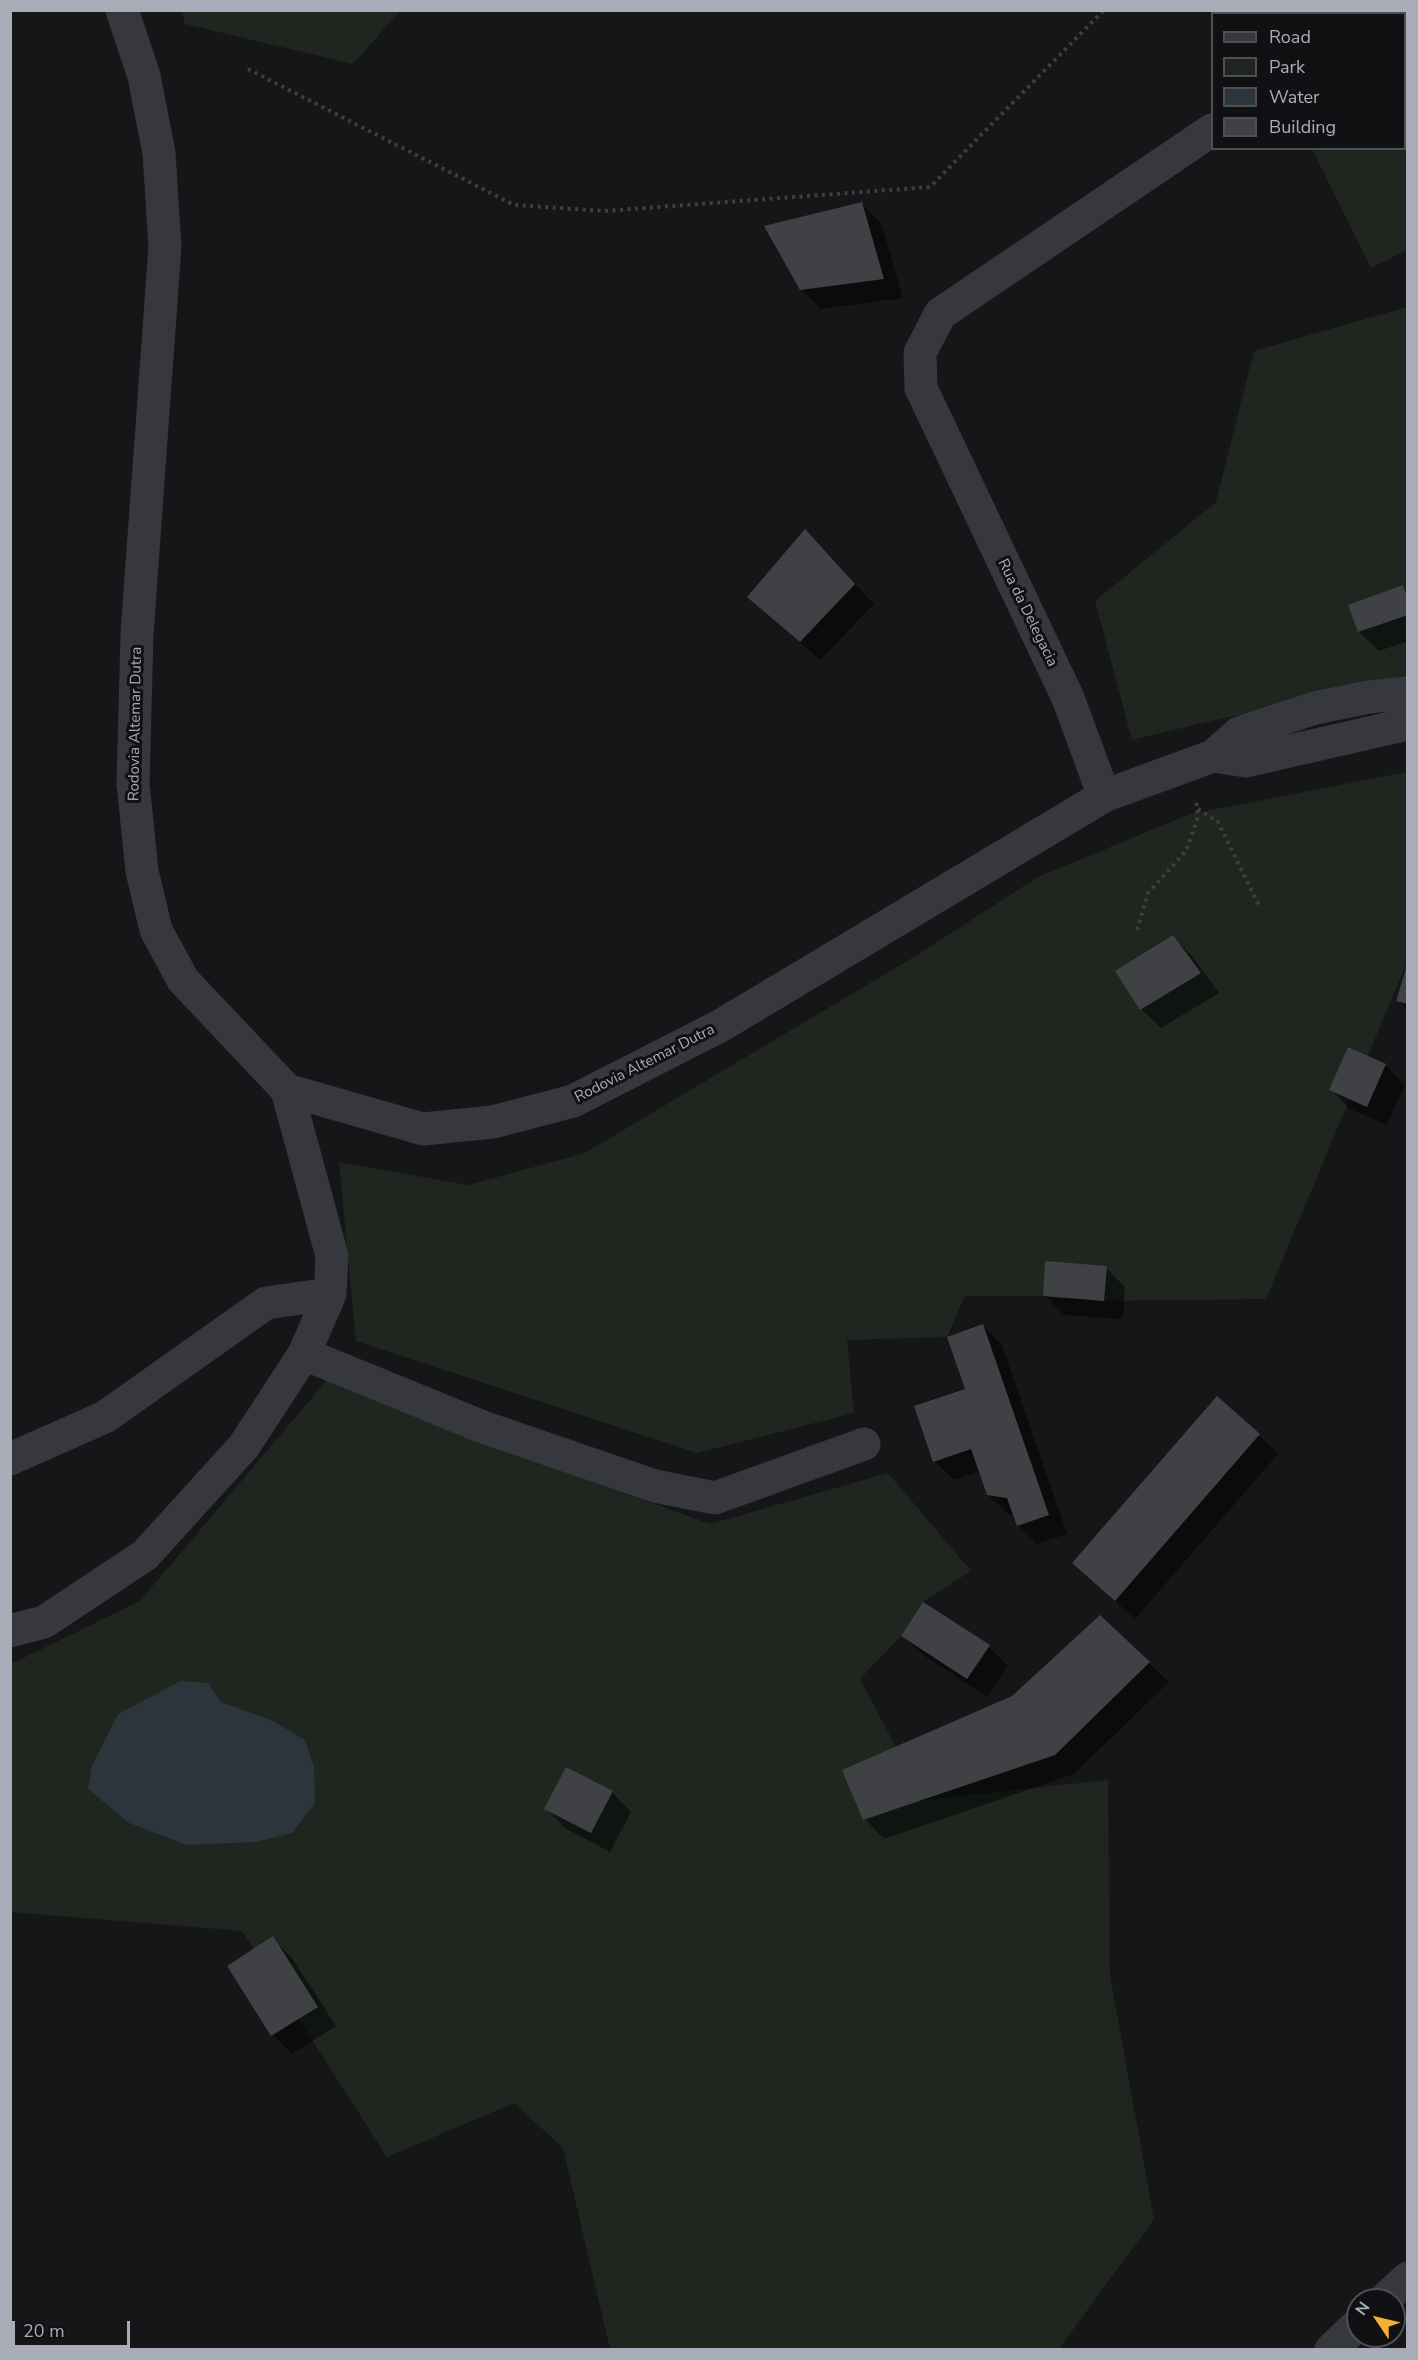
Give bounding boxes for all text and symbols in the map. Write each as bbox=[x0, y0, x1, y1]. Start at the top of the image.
legend bbox=[1211, 12, 1406, 150]
text: Road bbox=[1269, 25, 1311, 49]
text: Park bbox=[1269, 55, 1305, 79]
text: Water bbox=[1269, 85, 1320, 109]
text: Building bbox=[1269, 115, 1336, 139]
street label: Rua da Delegacia bbox=[993, 556, 1061, 670]
street label: Rodovia Altemar Dutra bbox=[126, 647, 146, 801]
street label: Rodovia Altemar Dutra bbox=[572, 1021, 718, 1107]
north arrow bbox=[1346, 2288, 1406, 2348]
text: N bbox=[1350, 2298, 1375, 2320]
scale bar bbox=[15, 2309, 134, 2347]
text: 20 m bbox=[23, 2319, 65, 2343]

